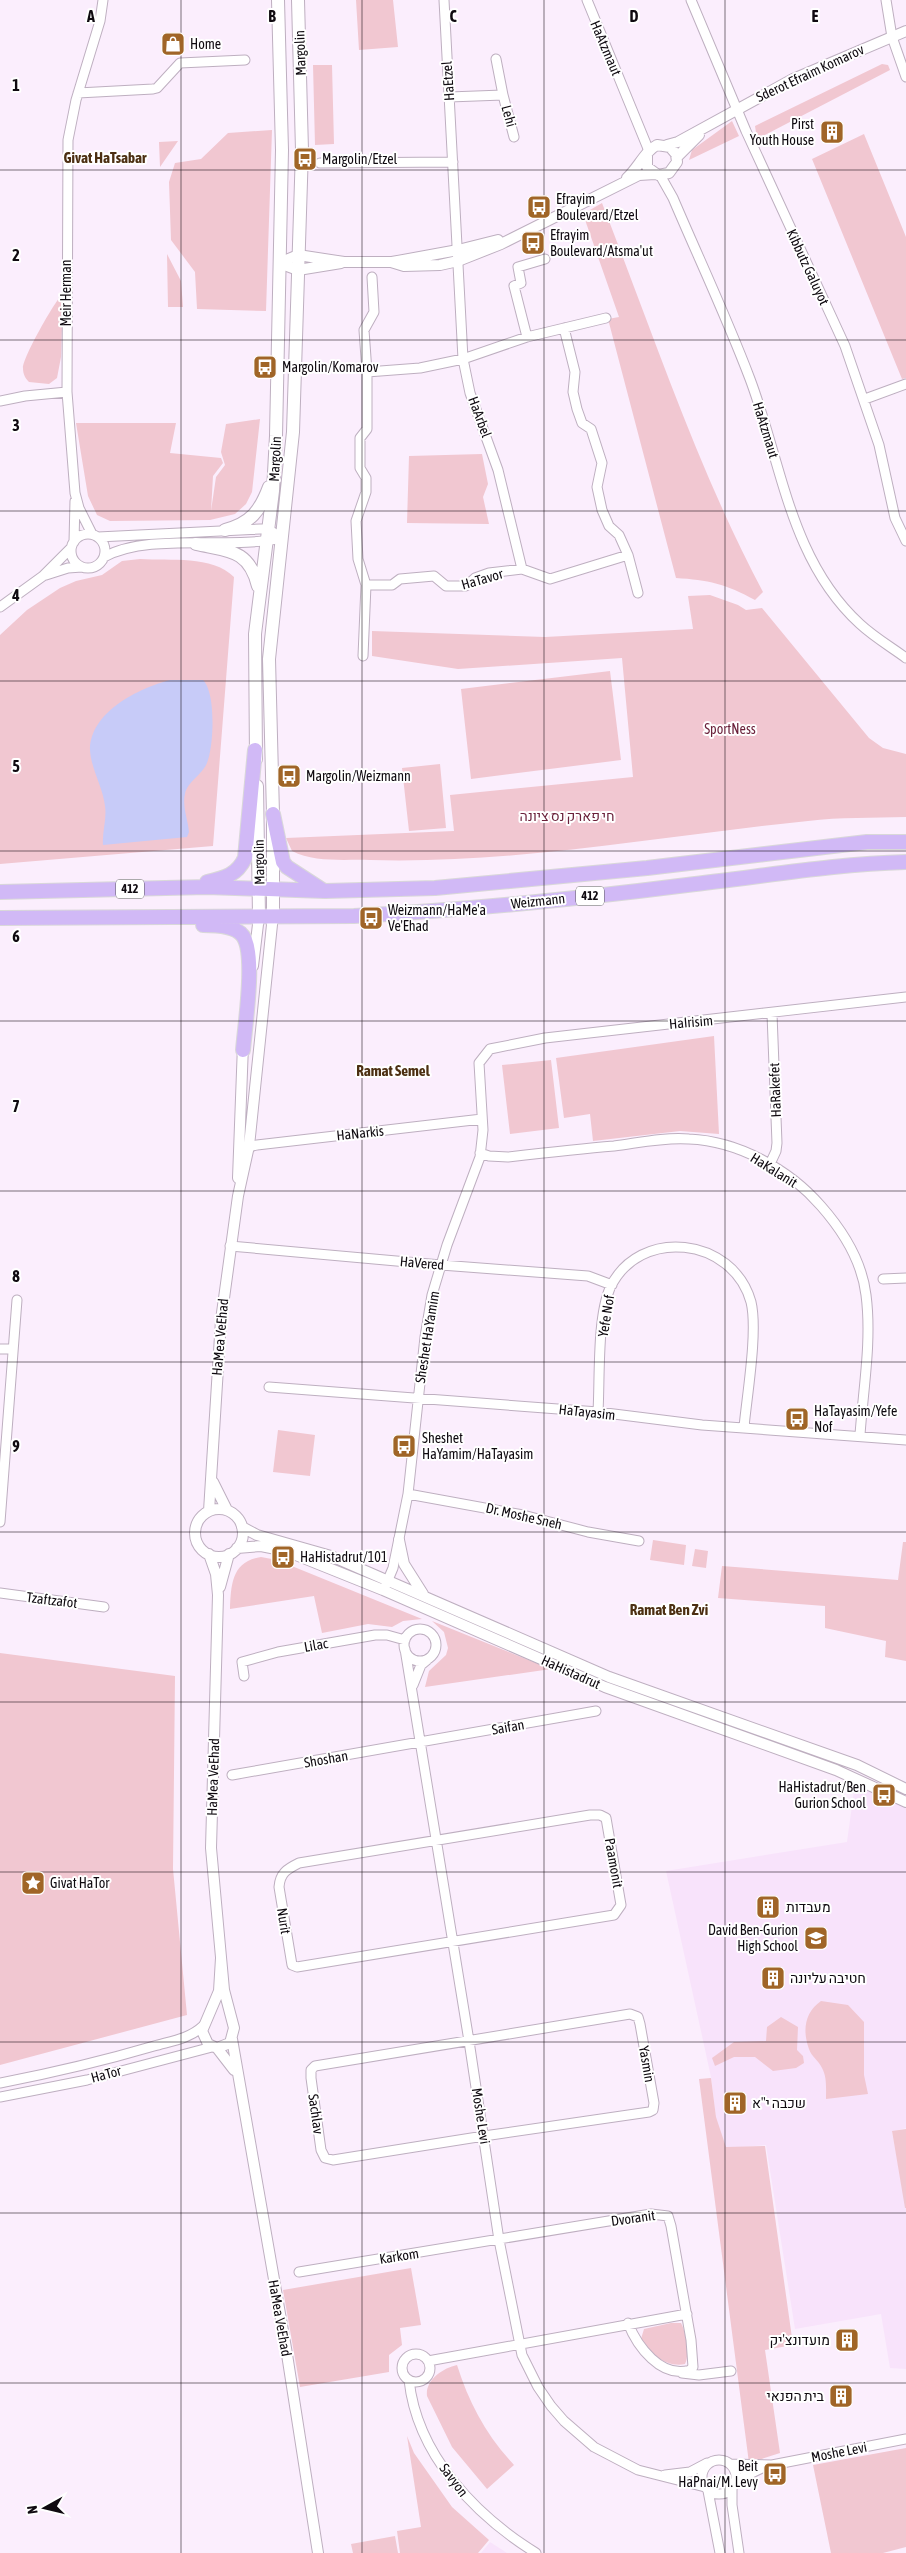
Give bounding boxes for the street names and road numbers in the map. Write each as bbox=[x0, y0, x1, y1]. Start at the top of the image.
street label: HaAtzmaut bbox=[587, 18, 625, 78]
street label: Margolin bbox=[291, 30, 309, 76]
street label: Sderot Efraim Komarov bbox=[754, 41, 867, 105]
street label: HaEtzel bbox=[439, 60, 457, 101]
street label: Lehi bbox=[498, 103, 520, 129]
street label: Kibbutz Galuyot bbox=[783, 227, 833, 307]
street label: Meir Herman bbox=[58, 259, 74, 327]
street label: HaArbel bbox=[465, 394, 495, 440]
street label: HaAtzmaut bbox=[750, 400, 782, 460]
street label: Margolin bbox=[266, 436, 284, 482]
street label: HaTavor bbox=[459, 565, 506, 593]
street label: Margolin bbox=[251, 839, 267, 885]
road number: 412 bbox=[116, 880, 144, 899]
road number: 412 bbox=[576, 886, 604, 906]
street label: Weizmann bbox=[510, 890, 566, 912]
street label: HaIrisim bbox=[668, 1012, 714, 1032]
street label: HaRakefet bbox=[766, 1062, 784, 1118]
street label: HaNarkis bbox=[336, 1123, 384, 1143]
street label: HaKalanit bbox=[748, 1149, 800, 1191]
street label: HaVered bbox=[399, 1253, 445, 1273]
street label: Sheshet HaYamim bbox=[412, 1290, 442, 1384]
street label: Yefe Nof bbox=[595, 1294, 617, 1338]
street label: HaMea VeEhad bbox=[209, 1298, 231, 1376]
street label: HaTayasim bbox=[558, 1401, 616, 1423]
street label: Dr. Moshe Sneh bbox=[484, 1499, 564, 1533]
street label: Tzaftzafot bbox=[26, 1589, 78, 1611]
street label: Lilac bbox=[303, 1635, 330, 1655]
street label: HaHistadrut bbox=[539, 1652, 603, 1692]
street label: Saifan bbox=[490, 1716, 526, 1738]
street label: HaMea VeEhad bbox=[204, 1738, 222, 1816]
street label: Shoshan bbox=[303, 1747, 349, 1771]
street label: Paamonit bbox=[602, 1837, 626, 1889]
street label: Nurit bbox=[274, 1907, 294, 1935]
street label: Yasmin bbox=[636, 2044, 658, 2084]
street label: HaTor bbox=[89, 2062, 124, 2086]
street label: Moshe Levi bbox=[469, 2087, 493, 2145]
street label: Sachlav bbox=[305, 2093, 327, 2135]
street label: Dvoranit bbox=[610, 2207, 656, 2229]
street label: Karkom bbox=[378, 2245, 420, 2267]
street label: HaMea VeEhad bbox=[265, 2278, 295, 2358]
street label: Moshe Levi bbox=[810, 2439, 868, 2465]
street label: Savyon bbox=[436, 2460, 472, 2500]

